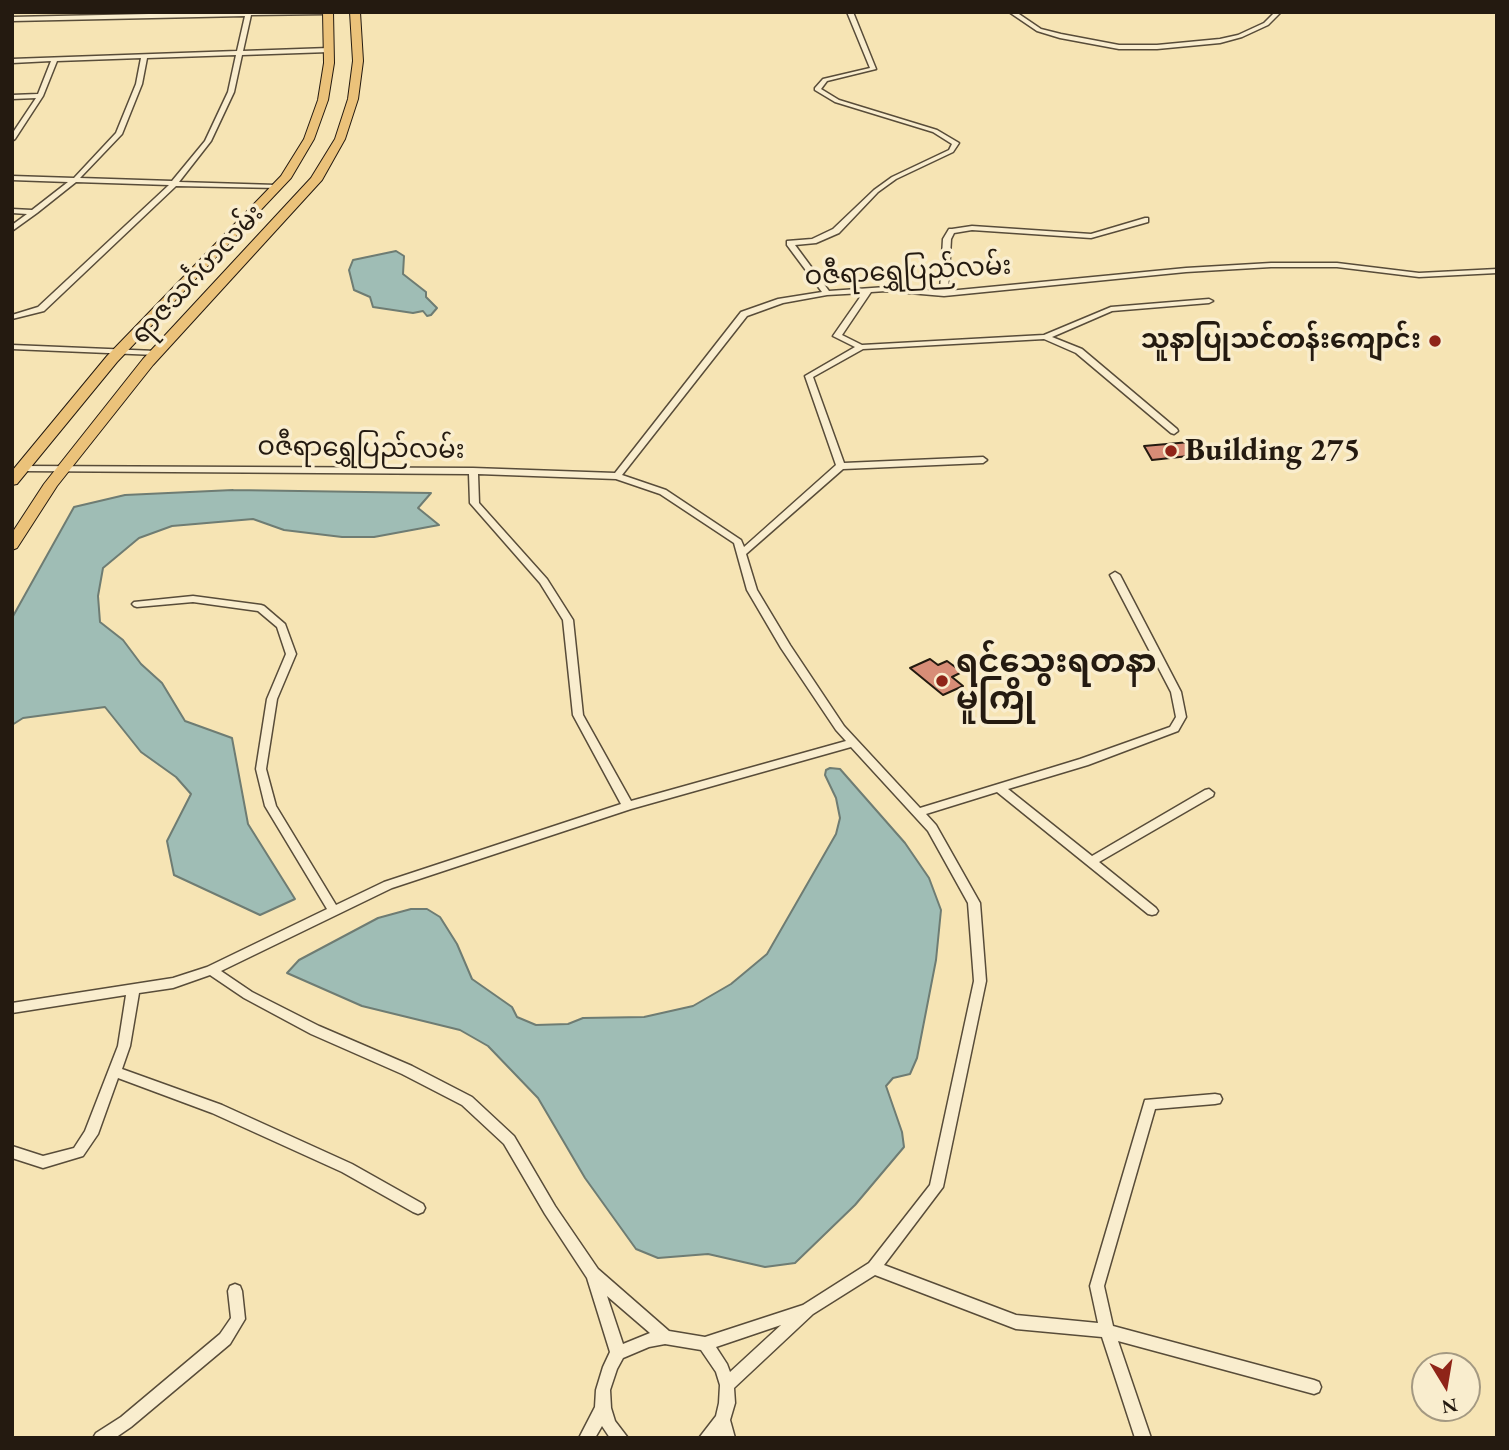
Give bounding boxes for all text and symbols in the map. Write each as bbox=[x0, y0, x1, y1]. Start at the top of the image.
street label: ရာဇသင်္ဂဟလမ်း bbox=[125, 199, 271, 351]
street label: ဝဇီရာရွှေပြည်လမ်း bbox=[804, 251, 1012, 293]
place label: သူနာပြုသင်တန်းကျောင်း bbox=[1141, 325, 1421, 357]
marker: သူနာပြုသင်တန်းကျောင်း bbox=[1427, 333, 1443, 349]
street label: ဝဇီရာရွှေပြည်လမ်း bbox=[257, 432, 465, 466]
place label: Building 275 bbox=[1185, 432, 1360, 470]
marker: Building 275 bbox=[1163, 443, 1179, 459]
place label: ရင်သွေးရတနာ မူကြို bbox=[956, 644, 1156, 719]
marker: ရင်သွေးရတနာ မူကြို bbox=[934, 673, 950, 689]
north arrow bbox=[1411, 1352, 1481, 1422]
text: N bbox=[1440, 1392, 1460, 1420]

